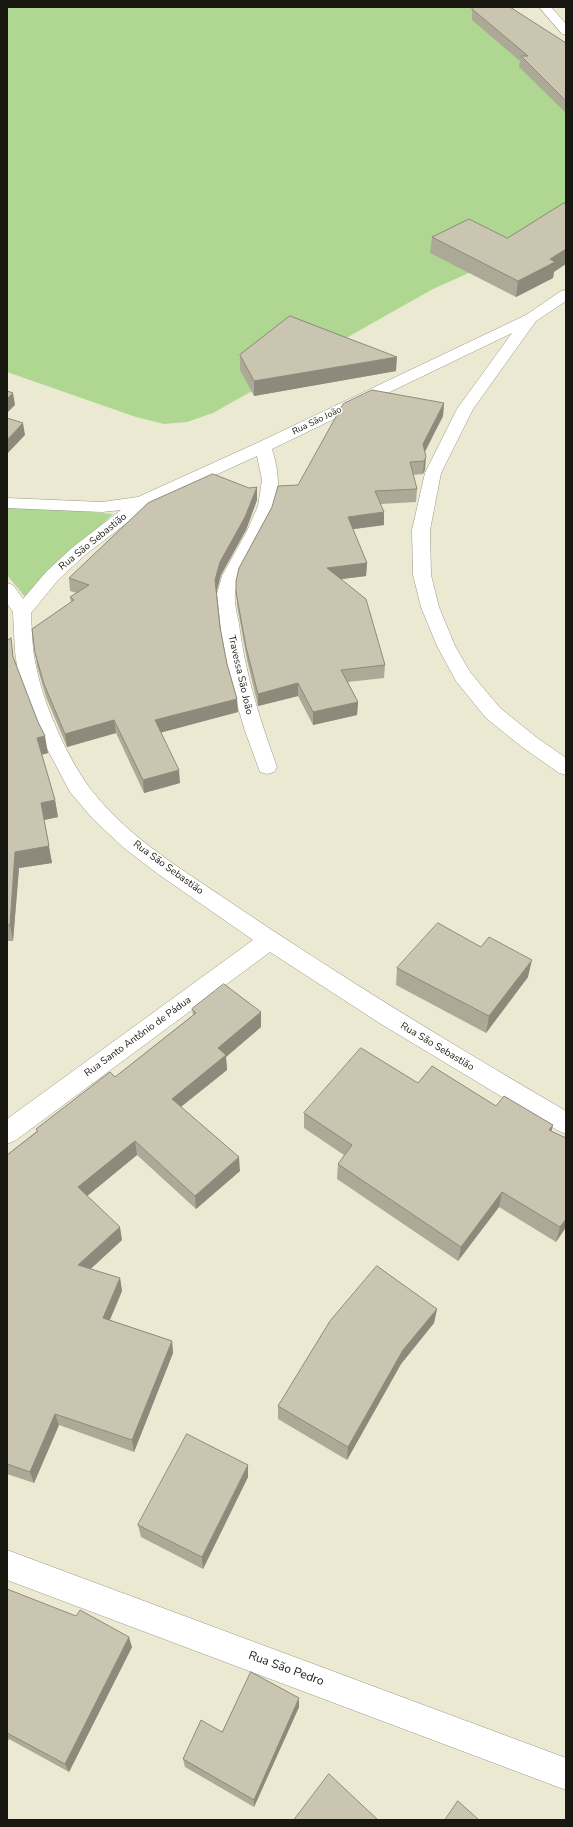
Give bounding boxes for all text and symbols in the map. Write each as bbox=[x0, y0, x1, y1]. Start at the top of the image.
street label: Rua São João bbox=[291, 404, 343, 438]
street label: Rua São Sebastião bbox=[57, 511, 129, 573]
street label: Travessa São João bbox=[225, 634, 255, 716]
street label: Rua São Sebastião bbox=[131, 839, 205, 897]
street label: Rua Santo Antônio de Pádua bbox=[82, 994, 194, 1080]
street label: Rua São Sebastião bbox=[398, 1020, 476, 1074]
street label: Rua São Pedro bbox=[246, 1649, 326, 1689]

